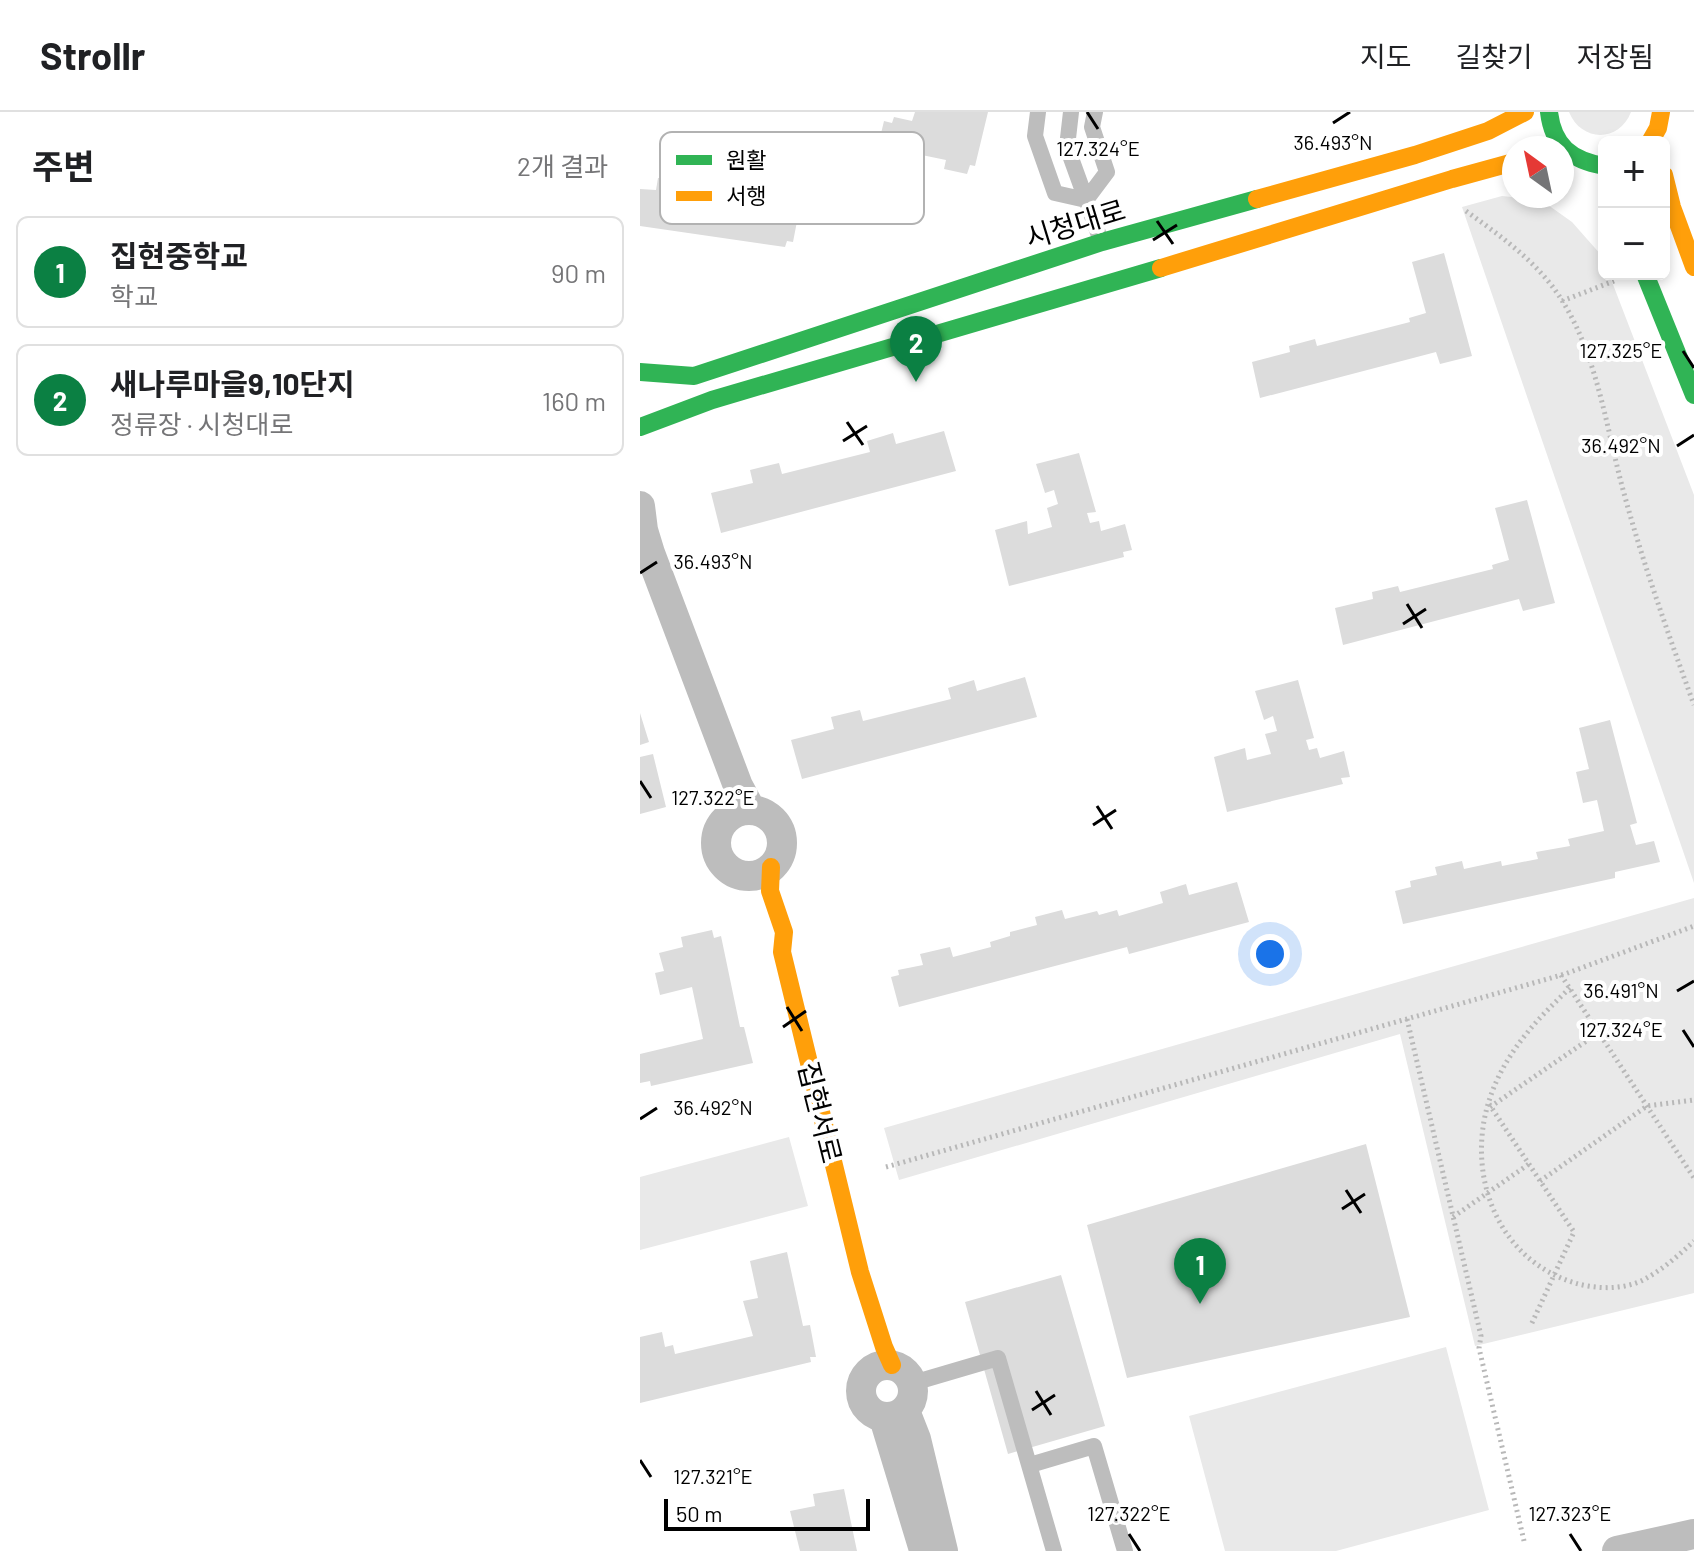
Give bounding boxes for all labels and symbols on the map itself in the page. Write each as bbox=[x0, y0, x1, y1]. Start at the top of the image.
text: 36.493°N bbox=[1293, 130, 1373, 154]
legend bbox=[660, 132, 924, 224]
text: 127.324°E bbox=[1056, 136, 1140, 160]
north arrow bbox=[1502, 136, 1574, 208]
text: 원활 bbox=[726, 146, 766, 172]
text: 서행 bbox=[726, 182, 766, 208]
street label: 시청대로 bbox=[1021, 192, 1129, 254]
pin: 2 bbox=[890, 316, 942, 382]
text: 127.325°E bbox=[1580, 338, 1662, 362]
text: 36.492°N bbox=[1581, 433, 1661, 457]
text: 36.493°N bbox=[673, 549, 753, 573]
text: 127.322°E bbox=[671, 785, 755, 809]
your location bbox=[1250, 934, 1290, 974]
text: 36.491°N bbox=[1583, 978, 1659, 1002]
text: 127.324°E bbox=[1579, 1017, 1663, 1041]
street label: 집현서로 bbox=[792, 1058, 850, 1166]
text: 36.492°N bbox=[673, 1095, 753, 1119]
pin: 1 bbox=[1174, 1238, 1226, 1304]
text: 127.321°E bbox=[673, 1464, 753, 1488]
scale bar bbox=[664, 1495, 870, 1531]
text: 127.322°E bbox=[1087, 1501, 1171, 1525]
text: 127.323°E bbox=[1529, 1501, 1611, 1525]

